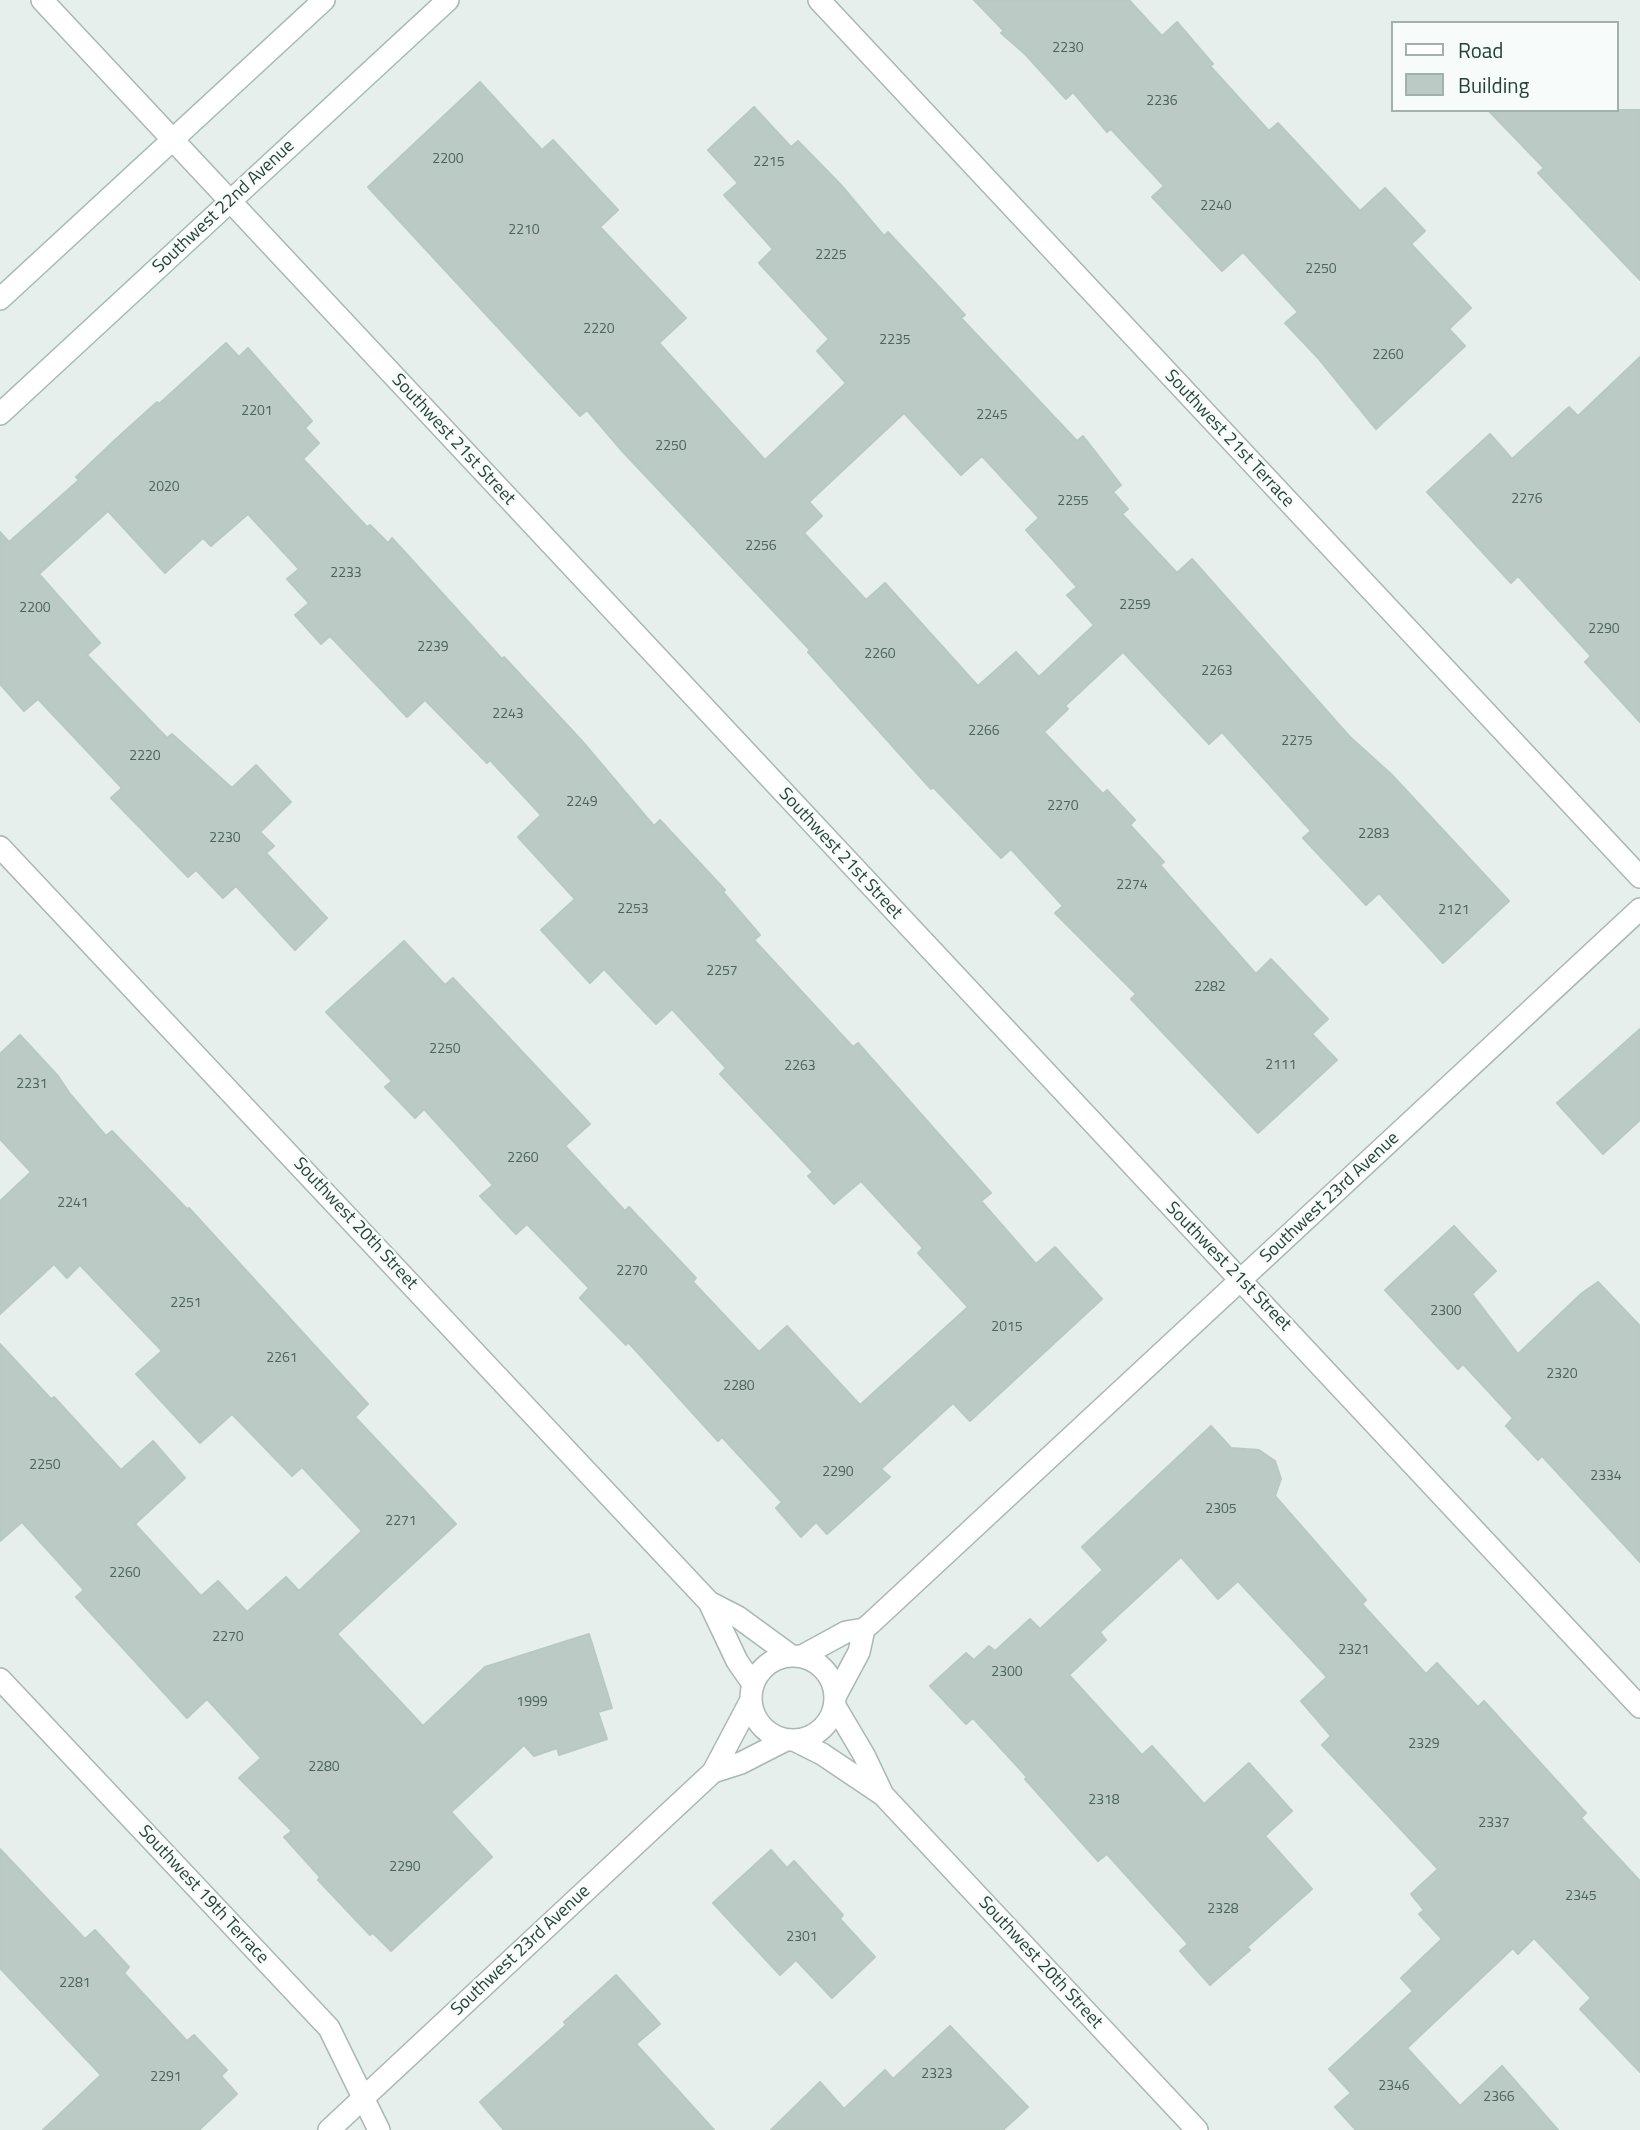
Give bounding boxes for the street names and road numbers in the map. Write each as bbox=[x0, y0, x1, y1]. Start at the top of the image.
street label: Southwest 22nd Avenue bbox=[149, 136, 299, 278]
street label: Southwest 21st Terrace bbox=[1160, 366, 1298, 512]
street label: Southwest 21st Street bbox=[387, 370, 519, 510]
street label: Southwest 21st Street bbox=[774, 784, 906, 924]
street label: Southwest 23rd Avenue bbox=[1256, 1128, 1404, 1268]
street label: Southwest 20th Street bbox=[288, 1154, 422, 1294]
street label: Southwest 21st Street bbox=[1161, 1198, 1295, 1336]
street label: Southwest 19th Terrace bbox=[133, 1821, 273, 1969]
street label: Southwest 23rd Avenue bbox=[447, 1881, 595, 2021]
street label: Southwest 20th Street bbox=[973, 1893, 1107, 2033]

